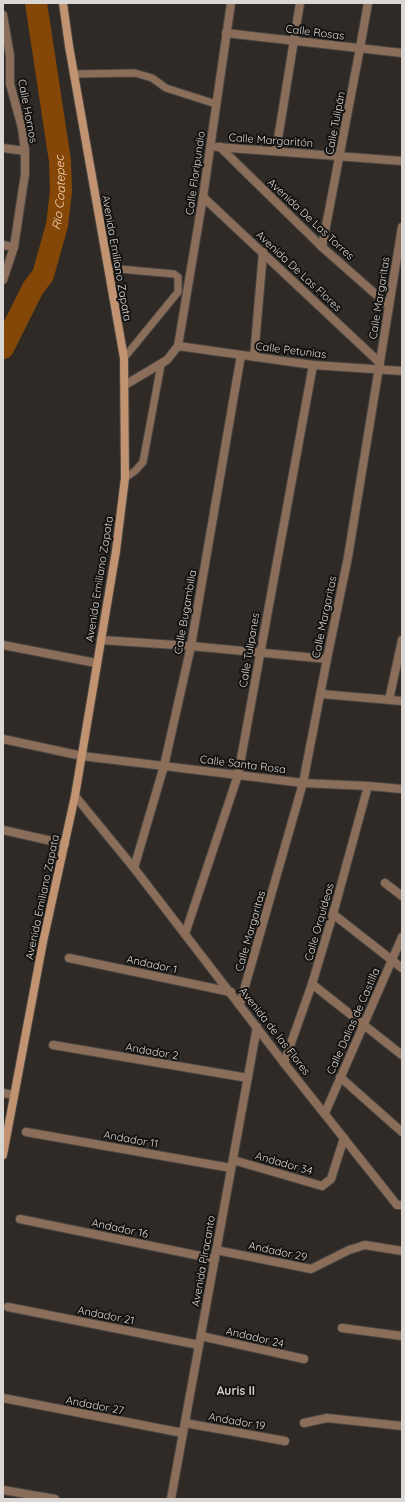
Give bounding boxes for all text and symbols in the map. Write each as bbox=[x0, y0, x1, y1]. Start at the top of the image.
street label: Calle Rosas bbox=[285, 21, 345, 43]
street label: Calle Hornos bbox=[15, 78, 41, 144]
street label: Calle Tulipán bbox=[322, 90, 348, 156]
street label: Calle Floripundio bbox=[182, 130, 208, 216]
street label: Calle Margaritón bbox=[228, 130, 314, 150]
water label: Rio Coatepec bbox=[48, 153, 68, 231]
street label: Avenida De Las Torres bbox=[265, 175, 357, 263]
street label: Avenida Emiliano Zapata bbox=[99, 194, 135, 322]
street label: Avenida De Las Flores bbox=[253, 228, 345, 314]
street label: Calle Margaritas bbox=[366, 256, 392, 340]
street label: Calle Petunias bbox=[255, 339, 327, 361]
street label: Avenida Emiliano Zapata bbox=[82, 515, 116, 643]
street label: Calle Bugambilia bbox=[171, 569, 199, 655]
street label: Calle Margaritas bbox=[308, 575, 340, 659]
street label: Calle Tulipanes bbox=[236, 612, 262, 688]
street label: Calle Santa Rosa bbox=[199, 752, 287, 776]
street label: Avenida Emiliano Zapata bbox=[22, 833, 62, 961]
street label: Calle Orquídeas bbox=[301, 881, 337, 963]
street label: Calle Margaritas bbox=[232, 889, 268, 973]
street label: Andador 1 bbox=[125, 952, 179, 976]
street label: Calle Dalias de Castilla bbox=[323, 966, 383, 1076]
street label: Avenida de las Flores bbox=[236, 984, 314, 1078]
street label: Andador 2 bbox=[124, 1039, 180, 1063]
street label: Andador 11 bbox=[102, 1127, 160, 1151]
street label: Andador 34 bbox=[254, 1148, 314, 1178]
street label: Avenida Piracanto bbox=[188, 1214, 218, 1308]
street label: Andador 16 bbox=[90, 1215, 150, 1241]
street label: Andador 29 bbox=[247, 1238, 309, 1264]
street label: Andador 21 bbox=[76, 1303, 136, 1327]
street label: Andador 24 bbox=[225, 1324, 286, 1351]
district label: Auris II bbox=[217, 1383, 255, 1398]
street label: Andador 27 bbox=[65, 1393, 126, 1418]
street label: Andador 19 bbox=[207, 1409, 267, 1433]

